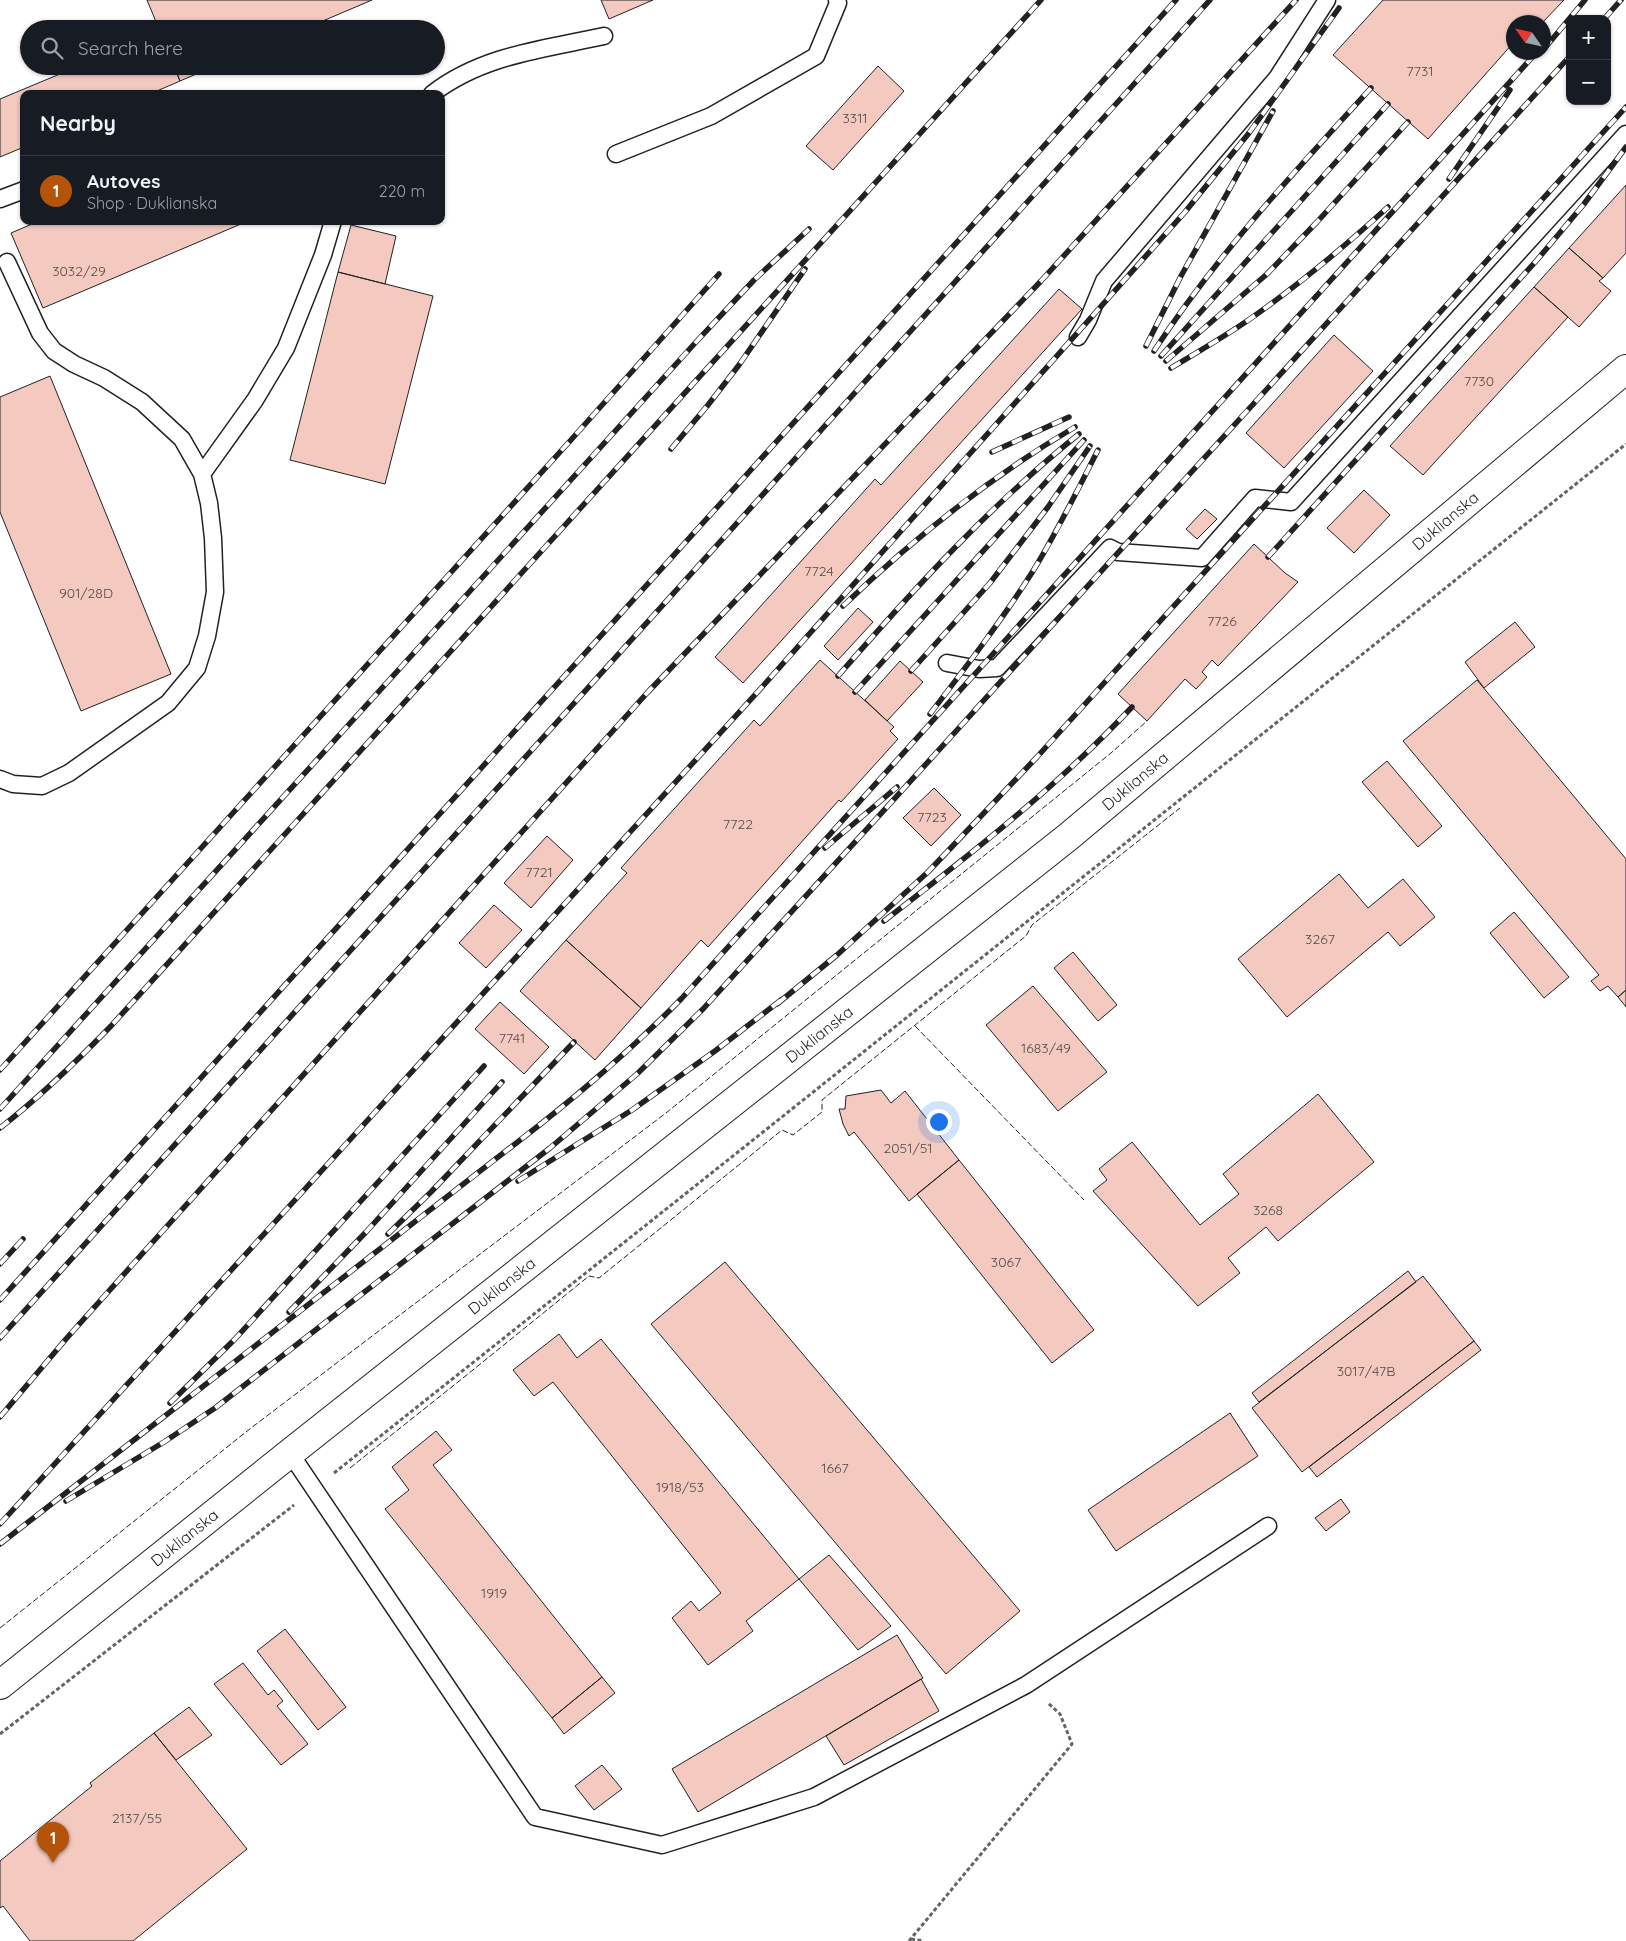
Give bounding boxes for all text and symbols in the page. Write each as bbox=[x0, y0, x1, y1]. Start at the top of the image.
north arrow bbox=[1506, 15, 1551, 60]
map controls bbox=[1566, 15, 1611, 105]
button: + bbox=[1566, 15, 1611, 60]
search box bbox=[20, 20, 445, 75]
icon: search bbox=[38, 34, 66, 62]
text: Search here bbox=[78, 36, 183, 60]
button: − bbox=[1566, 60, 1611, 105]
house number: 7731 bbox=[1407, 62, 1433, 80]
house number: 3311 bbox=[842, 109, 868, 127]
text: Nearby bbox=[40, 110, 116, 136]
text: Autoves bbox=[87, 169, 161, 193]
text: 1 bbox=[53, 181, 59, 201]
text: 220 m bbox=[379, 181, 425, 201]
text: Shop · Duklianska bbox=[87, 193, 217, 213]
house number: 3032/29 bbox=[52, 262, 106, 280]
house number: 7730 bbox=[1464, 372, 1494, 390]
street label: Duklianska bbox=[1408, 487, 1483, 554]
house number: 7724 bbox=[804, 562, 834, 580]
house number: 901/28D bbox=[59, 584, 113, 602]
house number: 7726 bbox=[1207, 612, 1237, 630]
street label: Duklianska bbox=[1097, 747, 1172, 815]
house number: 7723 bbox=[917, 808, 947, 826]
house number: 7722 bbox=[723, 815, 753, 833]
house number: 7721 bbox=[525, 863, 553, 881]
house number: 3267 bbox=[1305, 930, 1335, 948]
street label: Duklianska bbox=[781, 1001, 857, 1067]
house number: 7741 bbox=[499, 1029, 525, 1047]
house number: 1683/49 bbox=[1021, 1039, 1071, 1057]
your location bbox=[926, 1109, 952, 1135]
house number: 2051/51 bbox=[883, 1139, 933, 1157]
house number: 3268 bbox=[1253, 1201, 1283, 1219]
street label: Duklianska bbox=[463, 1253, 539, 1319]
house number: 3067 bbox=[991, 1253, 1021, 1271]
house number: 3017/47B bbox=[1337, 1362, 1395, 1380]
house number: 1667 bbox=[821, 1459, 849, 1477]
house number: 1918/53 bbox=[656, 1478, 704, 1496]
street label: Duklianska bbox=[146, 1504, 222, 1571]
house number: 1919 bbox=[481, 1584, 507, 1602]
house number: 2137/55 bbox=[112, 1809, 162, 1827]
pin: 1 bbox=[37, 1822, 69, 1863]

